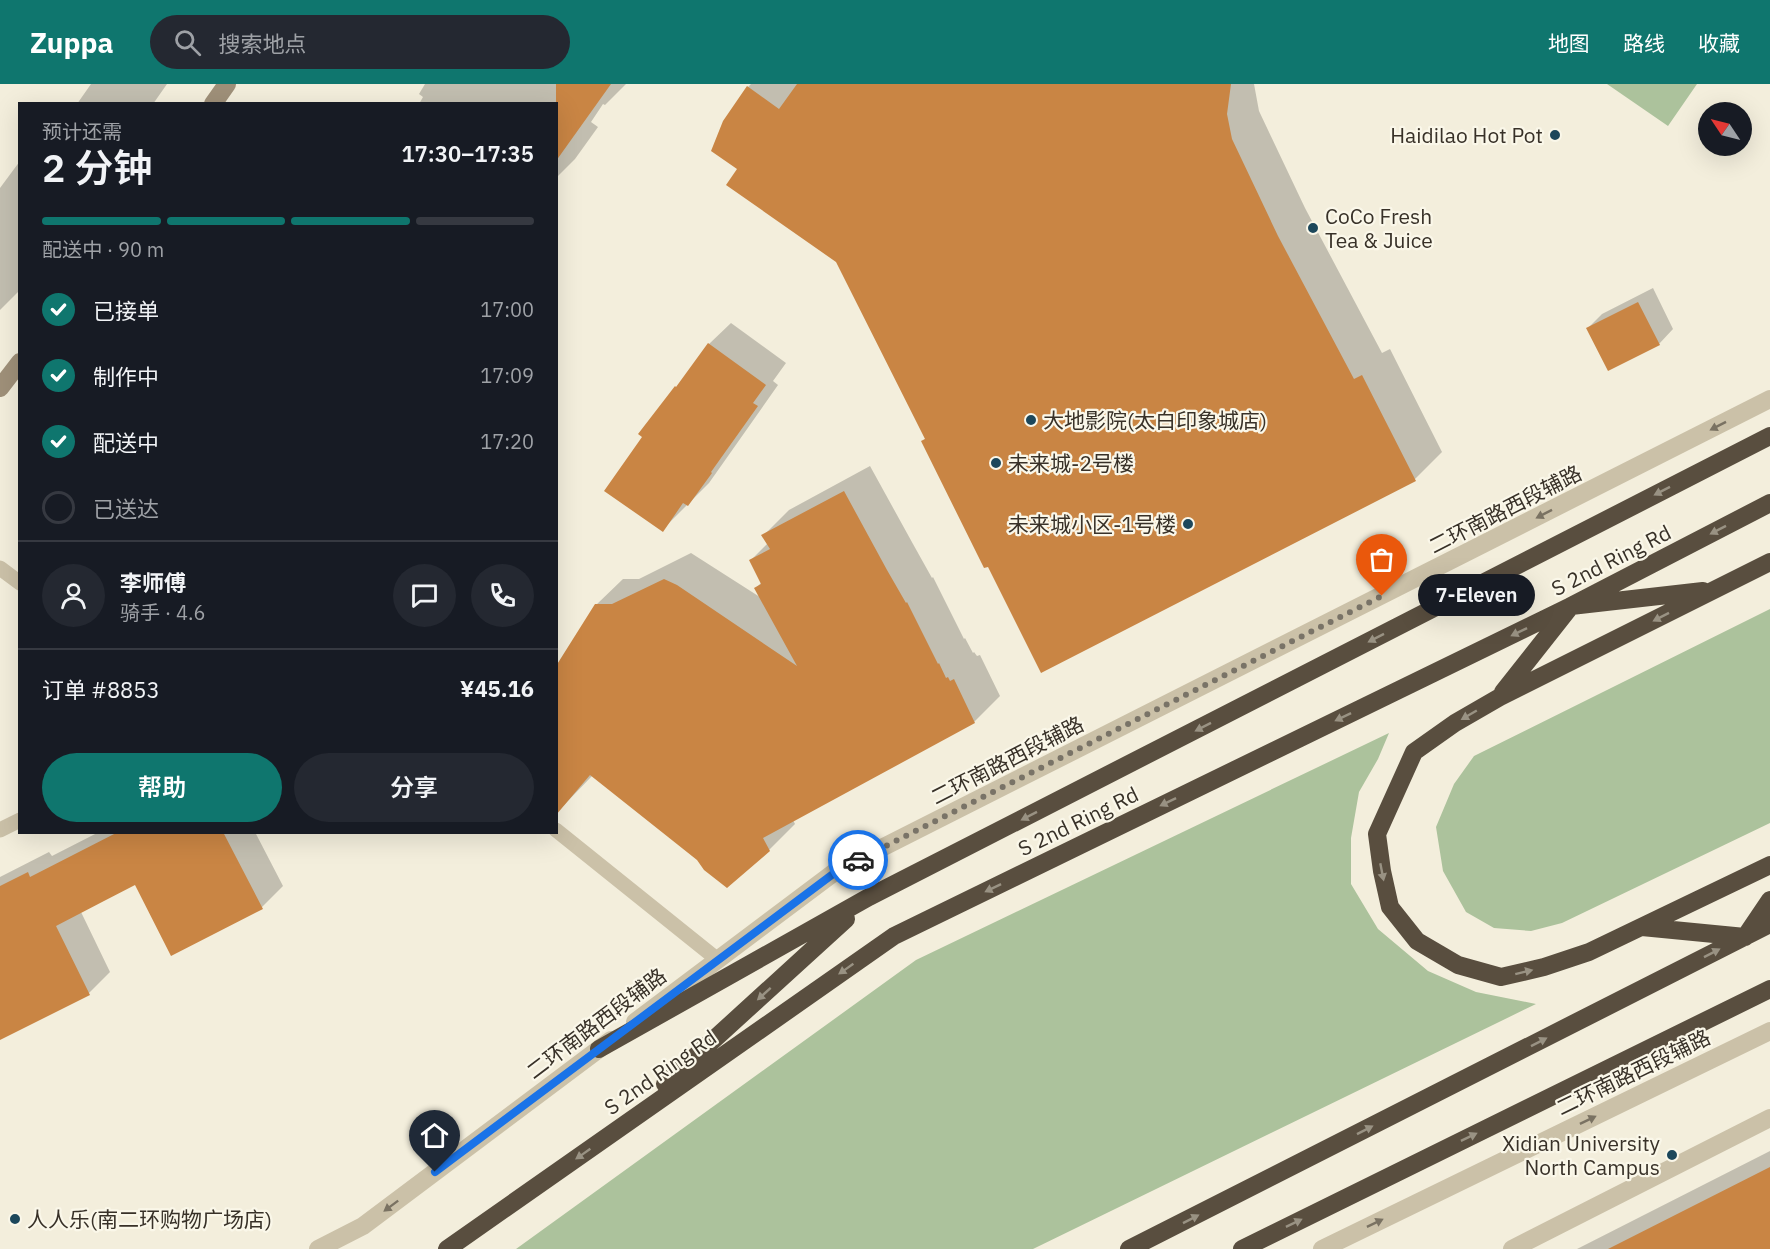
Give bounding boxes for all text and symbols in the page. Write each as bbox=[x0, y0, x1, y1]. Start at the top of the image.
search box bbox=[150, 15, 570, 69]
text: Zuppa bbox=[30, 24, 114, 61]
icon: search bbox=[171, 26, 204, 59]
text: 搜索地点 bbox=[219, 29, 307, 58]
text: 地图 bbox=[1548, 29, 1590, 57]
text: 路线 bbox=[1623, 29, 1665, 57]
text: 收藏 bbox=[1698, 29, 1740, 57]
north arrow bbox=[1698, 102, 1752, 156]
map controls bbox=[1698, 102, 1752, 156]
text: 预计还需 bbox=[42, 118, 122, 145]
place label: Haidilao Hot Pot bbox=[1390, 121, 1543, 149]
marker: Haidilao Hot Pot bbox=[1548, 128, 1562, 142]
text: 17:30–17:35 bbox=[401, 139, 534, 168]
text: 2 分钟 bbox=[42, 142, 153, 193]
place label: CoCo Fresh Tea & Juice bbox=[1325, 202, 1433, 254]
marker: CoCo Fresh Tea & Juice bbox=[1306, 221, 1320, 235]
text: 配送中 · 90 m bbox=[42, 236, 164, 263]
icon: check bbox=[42, 293, 75, 326]
text: 已接单 bbox=[93, 296, 159, 325]
text: 17:00 bbox=[480, 296, 534, 323]
icon: check bbox=[42, 359, 75, 392]
text: 制作中 bbox=[93, 362, 159, 391]
text: 17:09 bbox=[480, 362, 534, 389]
place label: 大地影院(太白印象城店) bbox=[1043, 406, 1267, 434]
marker: 大地影院(太白印象城店) bbox=[1024, 413, 1038, 427]
one-way arrow bbox=[1709, 420, 1727, 430]
icon: check bbox=[42, 425, 75, 458]
text: 配送中 bbox=[93, 428, 159, 457]
text: 17:20 bbox=[480, 428, 534, 455]
place label: 未来城-2号楼 bbox=[1008, 449, 1134, 477]
marker: 未来城-2号楼 bbox=[989, 456, 1003, 470]
street label: 二环南路西段辅路 bbox=[1424, 458, 1586, 560]
one-way arrow bbox=[1653, 486, 1671, 496]
text: 已送达 bbox=[93, 494, 159, 523]
one-way arrow bbox=[1535, 509, 1552, 519]
place label: 未来城小区-1号楼 bbox=[1008, 510, 1176, 538]
marker: 未来城小区-1号楼 bbox=[1181, 517, 1195, 531]
street label: S 2nd Ring Rd bbox=[1546, 518, 1676, 602]
one-way arrow bbox=[1709, 525, 1726, 535]
pin bbox=[1356, 534, 1407, 596]
icon: bag bbox=[1365, 543, 1398, 576]
button: person bbox=[42, 564, 105, 627]
button: chat bbox=[393, 564, 456, 627]
button: phone bbox=[471, 564, 534, 627]
text: 李师傅 bbox=[120, 568, 186, 597]
callout: 7-Eleven bbox=[1418, 575, 1535, 617]
text: 7-Eleven bbox=[1435, 581, 1518, 608]
text: 骑手 · 4.6 bbox=[120, 599, 205, 626]
one-way arrow bbox=[1653, 612, 1670, 621]
one-way arrow bbox=[1510, 627, 1527, 636]
one-way arrow bbox=[1368, 633, 1385, 642]
text: ¥45.16 bbox=[460, 674, 534, 703]
text: 订单 #8853 bbox=[42, 675, 160, 704]
street label: 二环南路西段辅路 bbox=[926, 709, 1088, 811]
one-way arrow bbox=[1460, 710, 1477, 720]
one-way arrow bbox=[1335, 712, 1352, 722]
one-way arrow bbox=[1194, 722, 1211, 731]
button: 帮助 bbox=[42, 753, 282, 822]
button: 分享 bbox=[294, 753, 534, 822]
street label: S 2nd Ring Rd bbox=[1013, 780, 1143, 862]
one-way arrow bbox=[1159, 798, 1176, 807]
one-way arrow bbox=[1020, 810, 1038, 820]
courier bbox=[828, 830, 888, 890]
icon: car bbox=[842, 844, 875, 877]
one-way arrow bbox=[1378, 863, 1387, 882]
one-way arrow bbox=[984, 883, 1001, 892]
one-way arrow bbox=[1704, 948, 1721, 958]
street label: 二环南路西段辅路 bbox=[520, 961, 672, 1085]
one-way arrow bbox=[838, 963, 854, 975]
one-way arrow bbox=[1515, 966, 1533, 976]
one-way arrow bbox=[757, 986, 771, 1000]
street label: S 2nd Ring Rd bbox=[598, 1023, 722, 1121]
street label: 二环南路西段辅路 bbox=[1551, 1023, 1715, 1121]
one-way arrow bbox=[1530, 1037, 1547, 1047]
pin bbox=[409, 1110, 460, 1172]
one-way arrow bbox=[1579, 1115, 1597, 1125]
icon: home bbox=[418, 1119, 451, 1152]
one-way arrow bbox=[1356, 1126, 1374, 1136]
place label: Xidian University North Campus bbox=[1502, 1129, 1661, 1181]
one-way arrow bbox=[1461, 1132, 1478, 1142]
one-way arrow bbox=[575, 1148, 591, 1159]
marker: Xidian University North Campus bbox=[1665, 1148, 1679, 1162]
one-way arrow bbox=[383, 1199, 398, 1211]
place label: 人人乐(南二环购物广场店) bbox=[27, 1205, 272, 1233]
marker: 人人乐(南二环购物广场店) bbox=[8, 1212, 22, 1226]
one-way arrow bbox=[1183, 1214, 1200, 1224]
one-way arrow bbox=[1286, 1219, 1303, 1228]
one-way arrow bbox=[1366, 1219, 1384, 1229]

